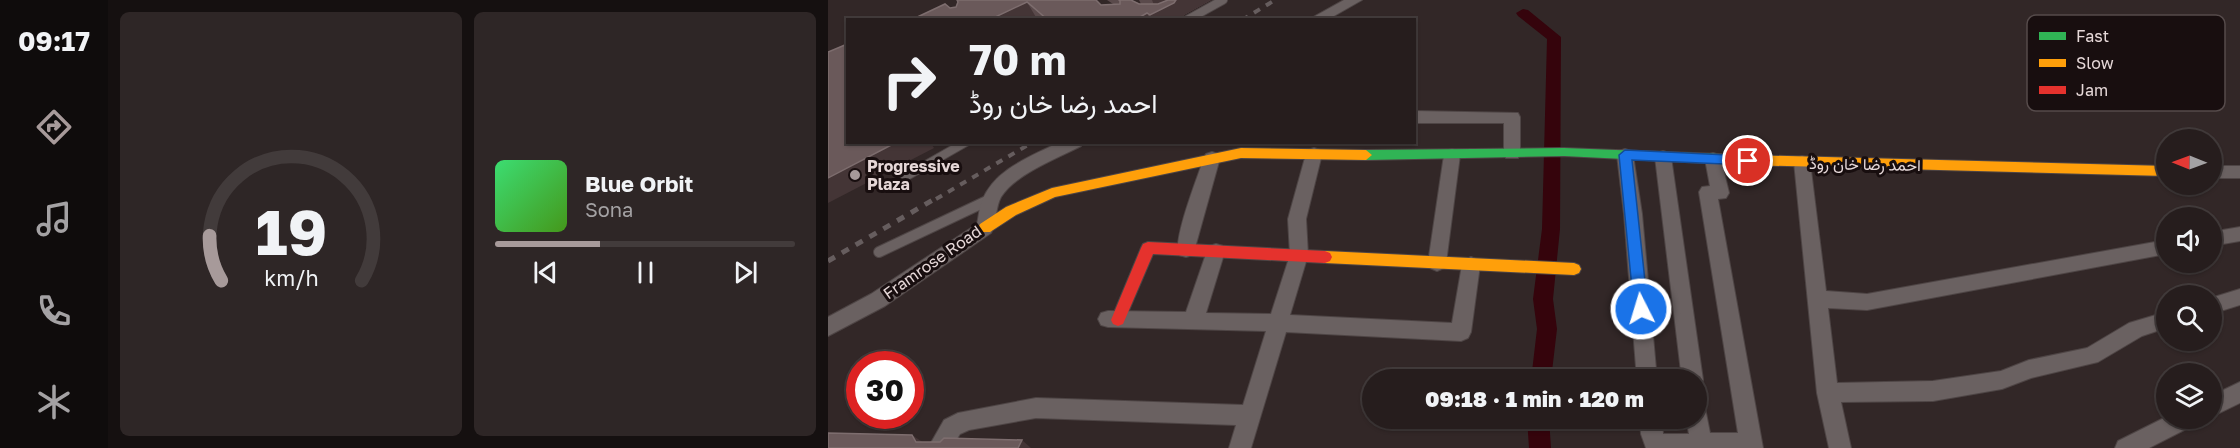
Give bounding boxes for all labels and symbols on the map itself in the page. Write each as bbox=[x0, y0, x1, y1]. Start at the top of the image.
legend bbox=[2027, 15, 2225, 111]
text: Fast bbox=[2076, 26, 2109, 46]
text: Slow bbox=[2076, 53, 2114, 73]
text: Jam bbox=[2076, 80, 2108, 100]
north arrow bbox=[2156, 129, 2222, 195]
pin bbox=[1722, 135, 1773, 186]
street label: احمد رضا خان روڈ bbox=[1809, 153, 1921, 176]
place label: Progressive Plaza bbox=[867, 156, 960, 194]
marker: Progressive Plaza bbox=[848, 168, 862, 182]
street label: Framrose Road bbox=[879, 221, 985, 303]
position arrow bbox=[1609, 277, 1673, 341]
speed limit sign: 30 bbox=[846, 351, 924, 429]

